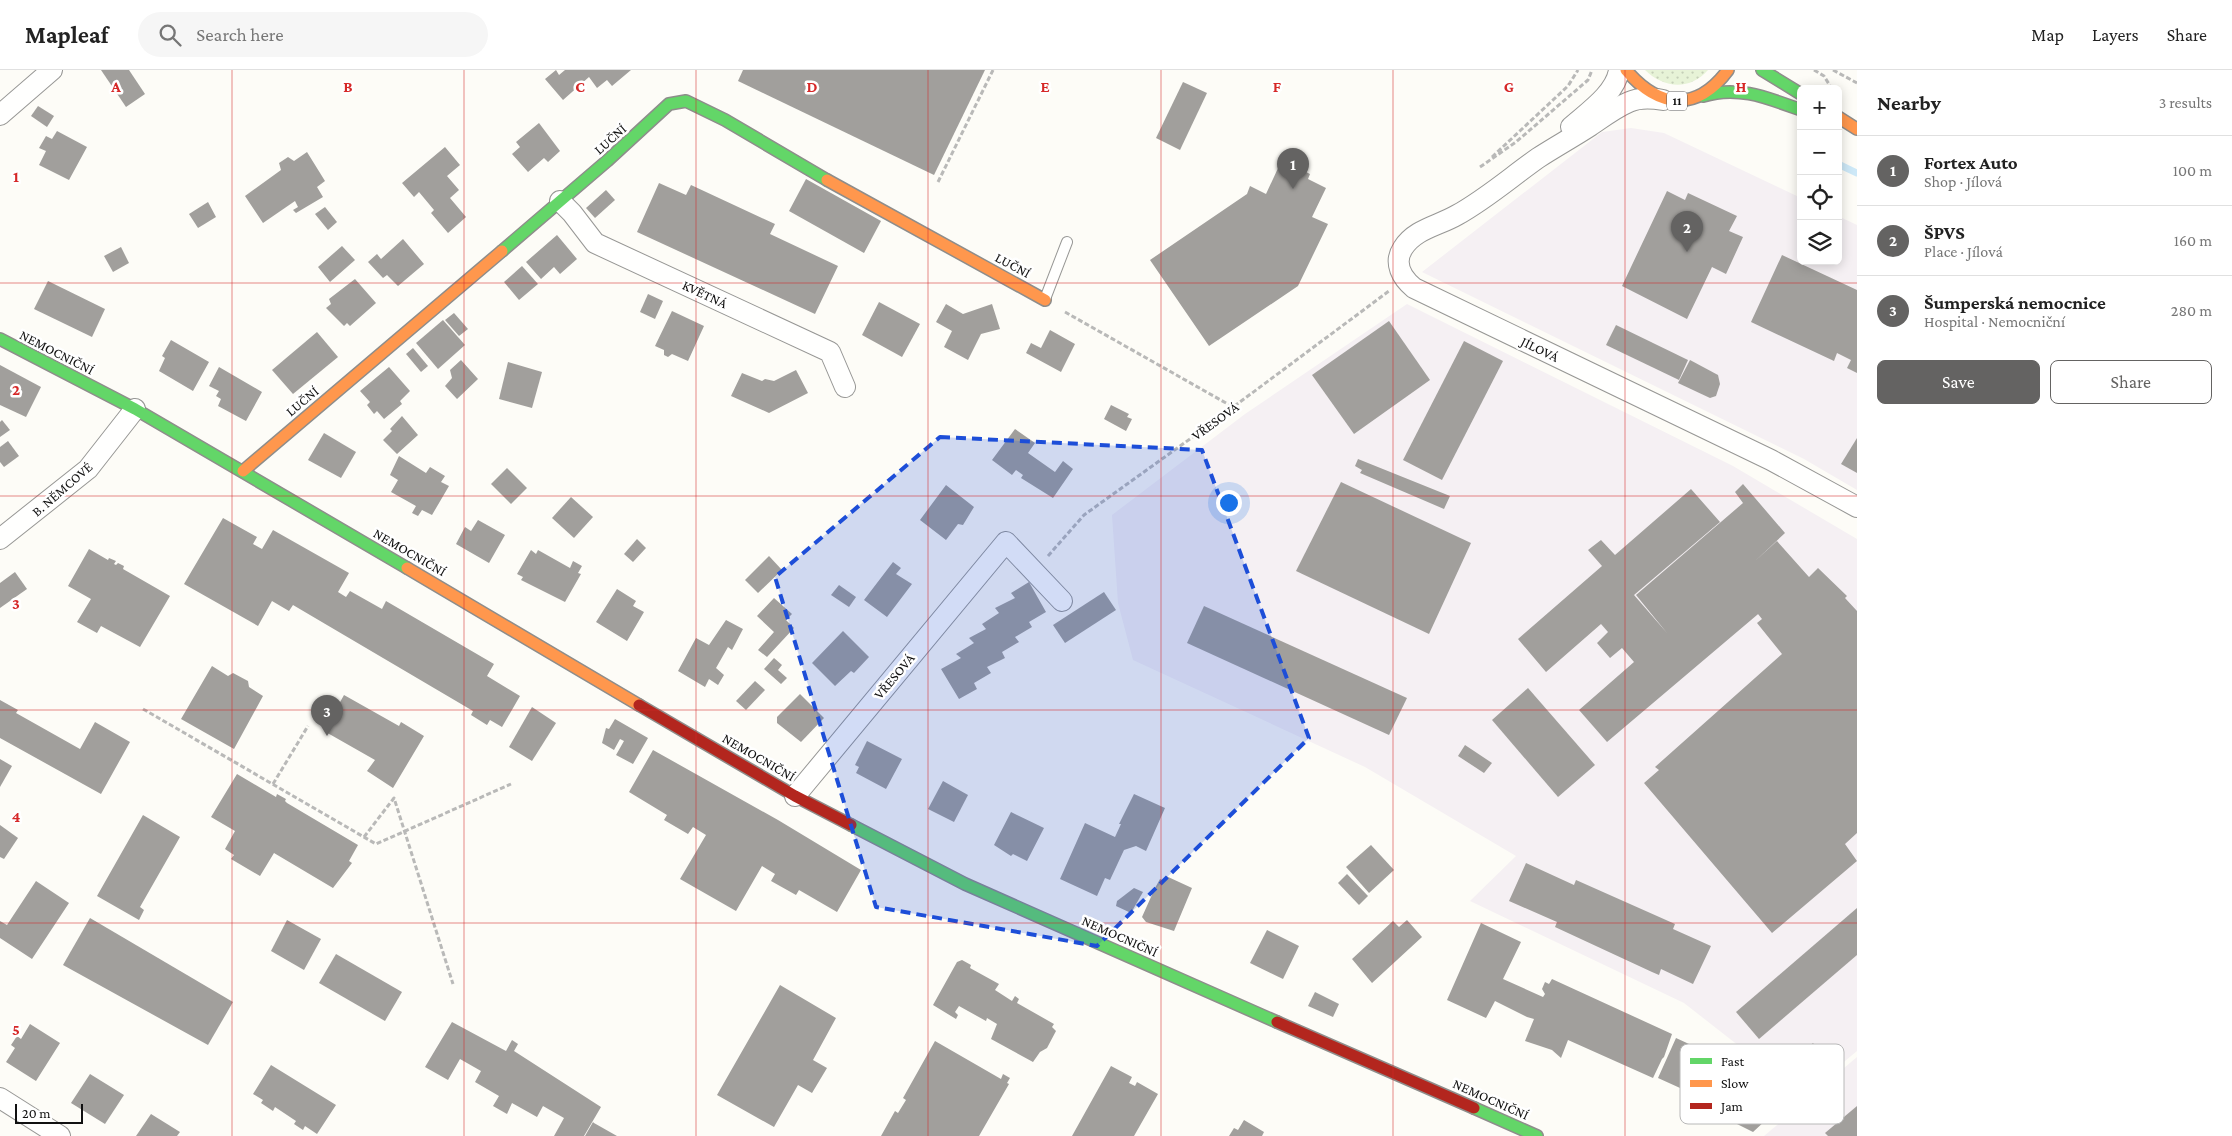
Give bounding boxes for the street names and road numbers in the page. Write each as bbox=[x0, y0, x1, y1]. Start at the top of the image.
road number: 11 bbox=[1667, 92, 1687, 110]
street label: LUČNÍ bbox=[591, 120, 629, 158]
street label: LUČNÍ bbox=[993, 249, 1033, 281]
street label: KVĚTNÁ bbox=[680, 277, 730, 311]
street label: NEMOCNIČNÍ bbox=[17, 326, 97, 378]
street label: JÍLOVÁ bbox=[1517, 332, 1562, 365]
street label: LUČNÍ bbox=[282, 383, 322, 419]
street label: VŘESOVÁ bbox=[1188, 398, 1242, 443]
street label: B. NĚMCOVÉ bbox=[29, 458, 96, 520]
street label: NEMOCNIČNÍ bbox=[371, 525, 449, 579]
street label: VŘESOVÁ bbox=[870, 650, 918, 702]
street label: NEMOCNIČNÍ bbox=[720, 730, 798, 784]
street label: NEMOCNIČNÍ bbox=[1080, 912, 1160, 960]
street label: NEMOCNIČNÍ bbox=[1451, 1075, 1531, 1123]

